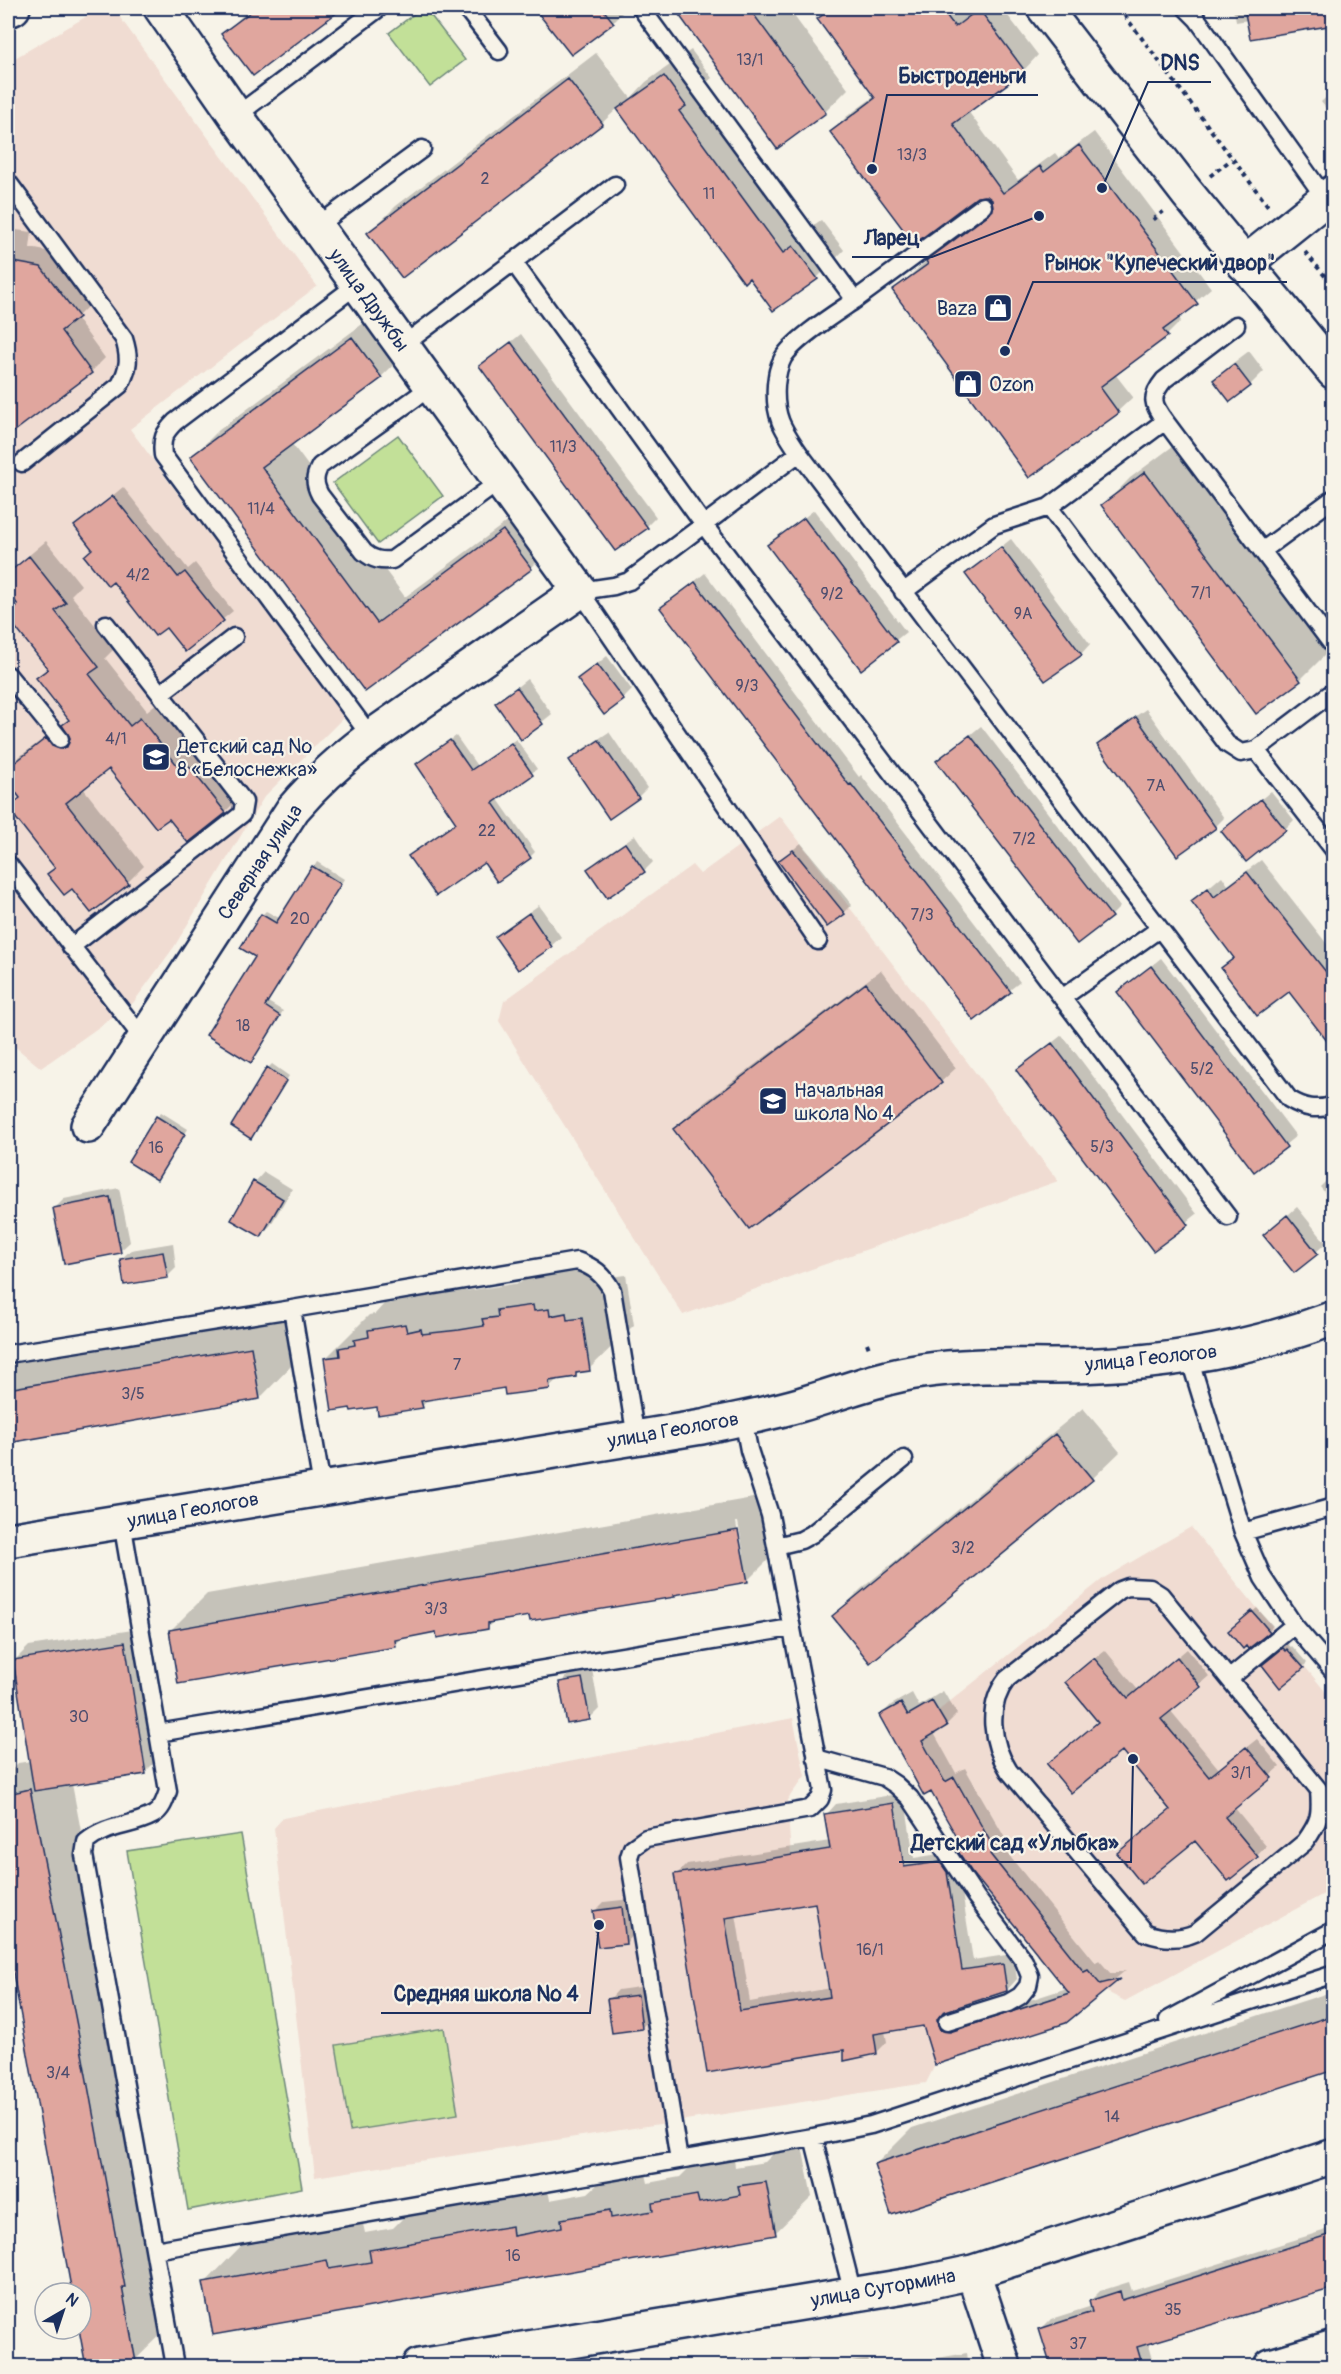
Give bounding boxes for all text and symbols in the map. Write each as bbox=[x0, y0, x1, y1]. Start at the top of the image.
callout: DNS bbox=[1148, 43, 1211, 82]
house number: 13/1 bbox=[736, 50, 764, 70]
text: DNS bbox=[1160, 50, 1200, 77]
callout: Быстроденьги bbox=[887, 56, 1038, 95]
text: Быстроденьги bbox=[898, 63, 1026, 90]
house number: 13/3 bbox=[897, 145, 927, 165]
house number: 2 bbox=[481, 169, 490, 189]
house number: 11 bbox=[703, 184, 715, 204]
callout: Ларец bbox=[852, 218, 932, 257]
text: Ларец bbox=[863, 225, 920, 252]
street label: улица Дружбы bbox=[323, 243, 415, 356]
callout: Рынок "Купеческий двор" bbox=[1033, 243, 1287, 282]
text: Рынок "Купеческий двор" bbox=[1045, 250, 1275, 277]
shop icon: Baza bbox=[982, 292, 1014, 324]
place label: Baza bbox=[937, 296, 977, 321]
shop icon: Ozon bbox=[952, 368, 984, 400]
place label: Ozon bbox=[989, 372, 1034, 397]
house number: 11/3 bbox=[549, 437, 577, 457]
house number: 11/4 bbox=[247, 499, 275, 519]
house number: 4/2 bbox=[126, 565, 150, 585]
house number: 7/1 bbox=[1191, 583, 1211, 603]
house number: 9/2 bbox=[821, 584, 844, 604]
house number: 9А bbox=[1014, 604, 1032, 624]
house number: 9/3 bbox=[736, 676, 759, 696]
house number: 4/1 bbox=[105, 729, 127, 749]
place label: Детский сад № 8 «Белоснежка» bbox=[176, 734, 317, 782]
school or university icon: Детский сад № 8 «Белоснежка» bbox=[140, 741, 172, 773]
house number: 7А bbox=[1147, 776, 1165, 796]
street label: Северная улица bbox=[212, 799, 308, 925]
house number: 22 bbox=[478, 821, 496, 841]
house number: 7/2 bbox=[1012, 829, 1036, 849]
house number: 7/3 bbox=[910, 905, 934, 925]
house number: 20 bbox=[290, 909, 310, 929]
house number: 18 bbox=[236, 1016, 250, 1036]
house number: 5/2 bbox=[1190, 1059, 1214, 1079]
place label: Начальная школа № 4 bbox=[794, 1078, 894, 1126]
school or university icon: Начальная школа № 4 bbox=[757, 1085, 789, 1117]
house number: 5/3 bbox=[1090, 1137, 1114, 1157]
house number: 16 bbox=[148, 1138, 164, 1158]
street label: улица Геологов bbox=[1083, 1339, 1218, 1377]
house number: 7 bbox=[453, 1355, 462, 1375]
house number: 3/5 bbox=[121, 1384, 145, 1404]
street label: улица Геологов bbox=[604, 1406, 741, 1454]
street label: улица Геологов bbox=[124, 1486, 261, 1534]
house number: 3/2 bbox=[951, 1538, 975, 1558]
house number: 3/3 bbox=[424, 1599, 448, 1619]
house number: 30 bbox=[69, 1707, 89, 1727]
house number: 3/1 bbox=[1231, 1763, 1251, 1783]
callout: Детский сад «Улыбка» bbox=[899, 1823, 1131, 1862]
text: Детский сад «Улыбка» bbox=[909, 1830, 1119, 1857]
house number: 16/1 bbox=[856, 1940, 884, 1960]
callout: Средняя школа № 4 bbox=[381, 1974, 590, 2013]
text: Средняя школа № 4 bbox=[393, 1981, 579, 2008]
house number: 3/4 bbox=[46, 2063, 70, 2083]
house number: 14 bbox=[1104, 2107, 1120, 2127]
house number: 16 bbox=[505, 2246, 521, 2266]
street label: улица Сутормина bbox=[808, 2263, 957, 2313]
north arrow bbox=[33, 2281, 93, 2341]
text: N bbox=[61, 2289, 82, 2311]
house number: 35 bbox=[1164, 2300, 1182, 2320]
house number: 37 bbox=[1069, 2334, 1087, 2354]

